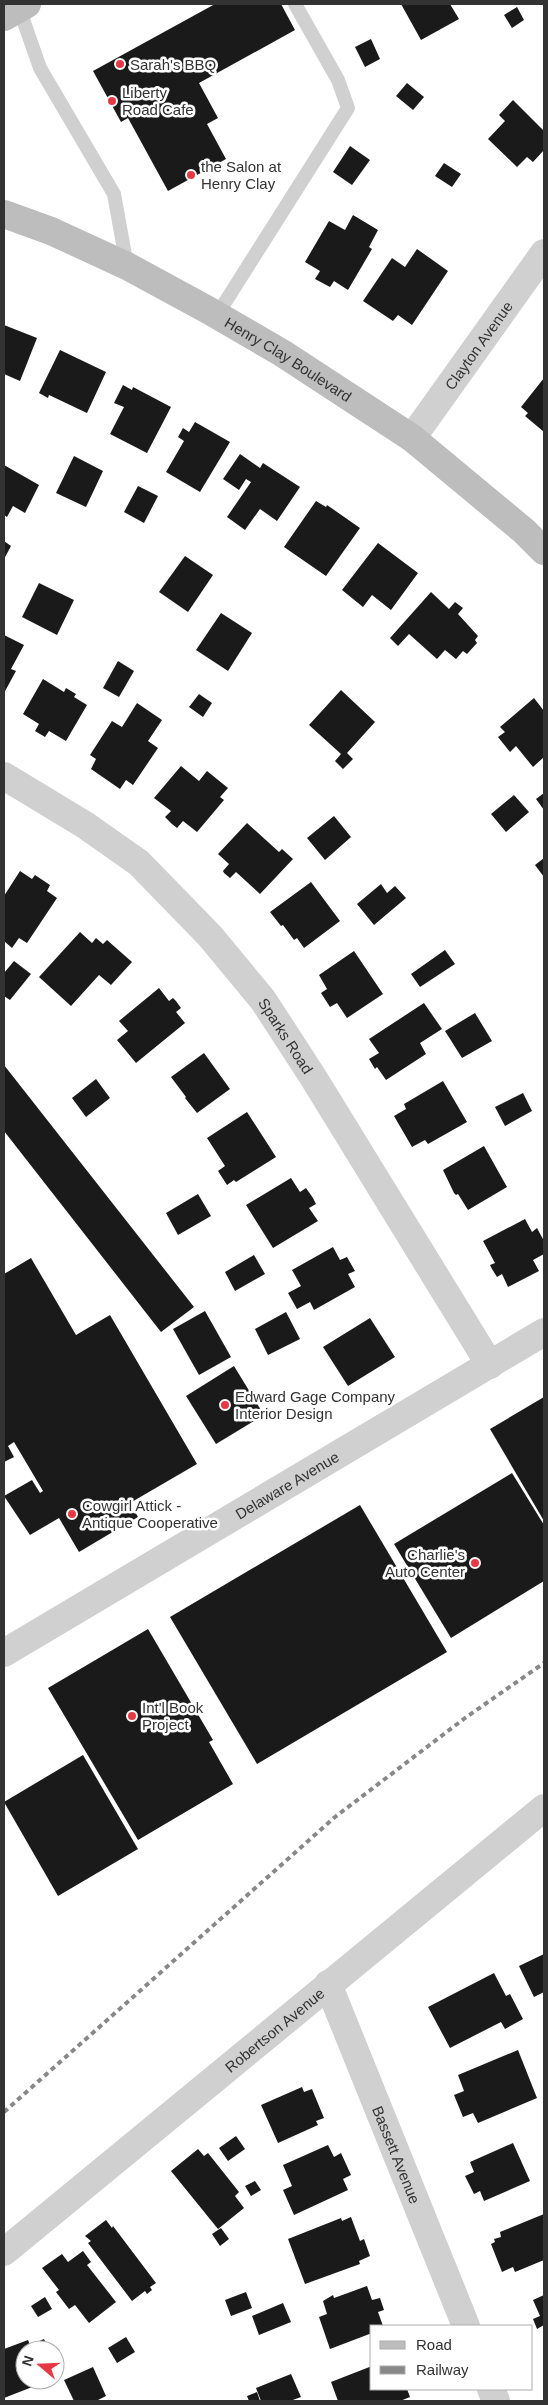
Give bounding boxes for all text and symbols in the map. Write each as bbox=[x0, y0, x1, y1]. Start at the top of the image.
place label: Sarah's BBQ bbox=[130, 56, 216, 73]
marker: Sarah's BBQ bbox=[114, 58, 126, 70]
place label: Liberty Road Cafe bbox=[122, 84, 194, 118]
marker: Liberty Road Cafe bbox=[106, 95, 118, 107]
place label: the Salon at Henry Clay bbox=[201, 158, 282, 192]
marker: the Salon at Henry Clay bbox=[185, 169, 197, 181]
street label: Clayton Avenue bbox=[441, 298, 516, 393]
street label: Henry Clay Boulevard bbox=[222, 313, 355, 405]
street label: Sparks Road bbox=[255, 995, 317, 1077]
place label: Edward Gage Company Interior Design bbox=[235, 1388, 396, 1422]
marker: Edward Gage Company Interior Design bbox=[219, 1399, 231, 1411]
street label: Delaware Avenue bbox=[232, 1448, 342, 1522]
place label: Cowgirl Attick - Antique Cooperative bbox=[82, 1497, 218, 1531]
marker: Cowgirl Attick - Antique Cooperative bbox=[66, 1508, 78, 1520]
place label: Charlie's Auto Center bbox=[385, 1546, 465, 1580]
marker: Charlie's Auto Center bbox=[469, 1557, 481, 1569]
place label: Int'l Book Project bbox=[142, 1699, 204, 1733]
marker: Int'l Book Project bbox=[126, 1710, 138, 1722]
street label: Robertson Avenue bbox=[221, 1984, 327, 2075]
street label: Bassett Avenue bbox=[370, 2103, 424, 2206]
legend bbox=[370, 2325, 533, 2390]
text: Road bbox=[416, 2336, 452, 2353]
north arrow bbox=[15, 2340, 65, 2390]
text: N bbox=[18, 2353, 37, 2368]
text: Railway bbox=[416, 2361, 469, 2378]

